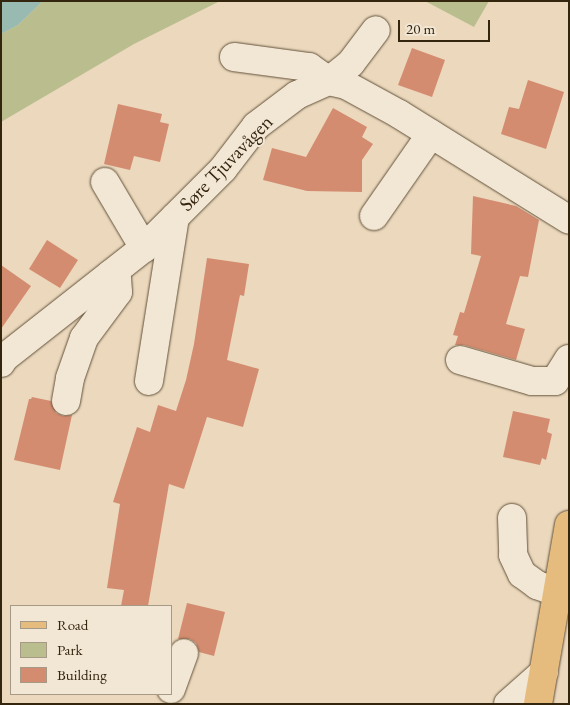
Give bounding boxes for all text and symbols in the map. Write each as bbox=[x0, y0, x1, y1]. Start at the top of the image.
scale bar bbox=[400, 10, 492, 42]
text: 20 m bbox=[406, 19, 435, 38]
street label: Søre Tjuvavågen bbox=[174, 110, 278, 216]
legend bbox=[10, 605, 172, 695]
text: Road bbox=[57, 615, 88, 634]
text: Park bbox=[57, 640, 83, 659]
text: Building bbox=[57, 665, 107, 684]

